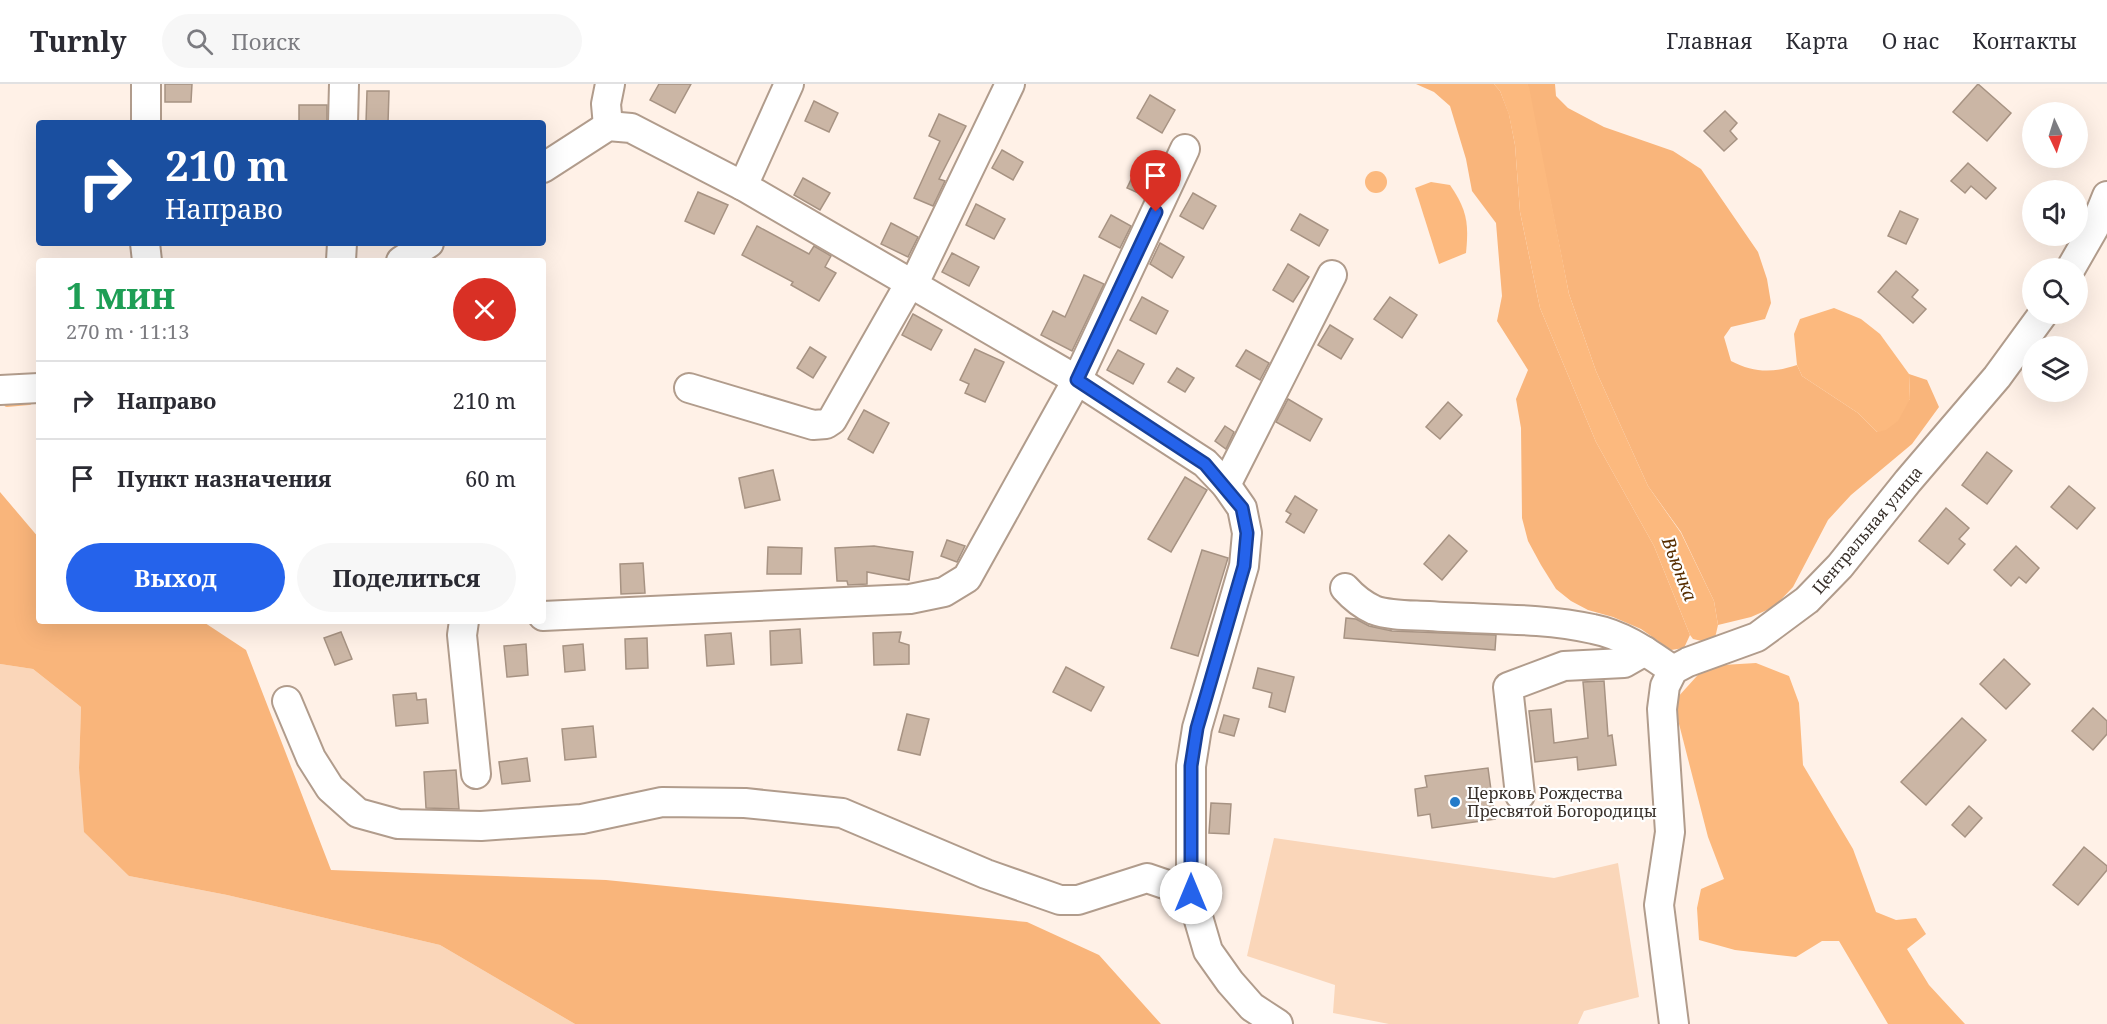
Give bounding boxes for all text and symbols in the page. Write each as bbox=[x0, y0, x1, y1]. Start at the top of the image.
search box bbox=[162, 14, 582, 68]
text: Turnly bbox=[30, 22, 126, 60]
icon: search bbox=[183, 25, 216, 58]
text: Поиск bbox=[231, 26, 300, 56]
text: Главная bbox=[1666, 27, 1753, 55]
text: Карта bbox=[1786, 27, 1849, 55]
text: О нас bbox=[1882, 27, 1939, 55]
text: Контакты bbox=[1972, 27, 2077, 55]
north arrow bbox=[2022, 102, 2088, 168]
map controls bbox=[2022, 102, 2088, 402]
text: 210 m bbox=[165, 136, 289, 193]
icon: right bbox=[66, 144, 144, 222]
pin bbox=[1130, 150, 1181, 212]
icon: arrive bbox=[1139, 159, 1172, 192]
button: sound bbox=[2022, 180, 2088, 246]
text: Направо bbox=[165, 190, 283, 227]
button: search bbox=[2022, 258, 2088, 324]
text: 1 мин bbox=[66, 271, 175, 320]
button: close bbox=[453, 278, 516, 341]
text: 270 m · 11:13 bbox=[66, 318, 189, 345]
button: layers bbox=[2022, 336, 2088, 402]
icon: right bbox=[66, 384, 99, 417]
text: Направо bbox=[117, 385, 216, 415]
text: 210 m bbox=[453, 385, 516, 415]
street label: Центральная улица bbox=[1807, 461, 1927, 599]
icon: arrive bbox=[66, 462, 99, 495]
text: Пункт назначения bbox=[117, 463, 331, 493]
text: 60 m bbox=[465, 463, 516, 493]
water label: Вьюнка bbox=[1656, 532, 1703, 604]
button: Выход bbox=[66, 543, 285, 612]
button: Поделиться bbox=[297, 543, 516, 612]
place label: Церковь Рождества Пресвятой Богородицы bbox=[1467, 782, 1657, 822]
marker: Церковь Рождества Пресвятой Богородицы bbox=[1448, 795, 1462, 809]
position arrow bbox=[1159, 861, 1223, 925]

